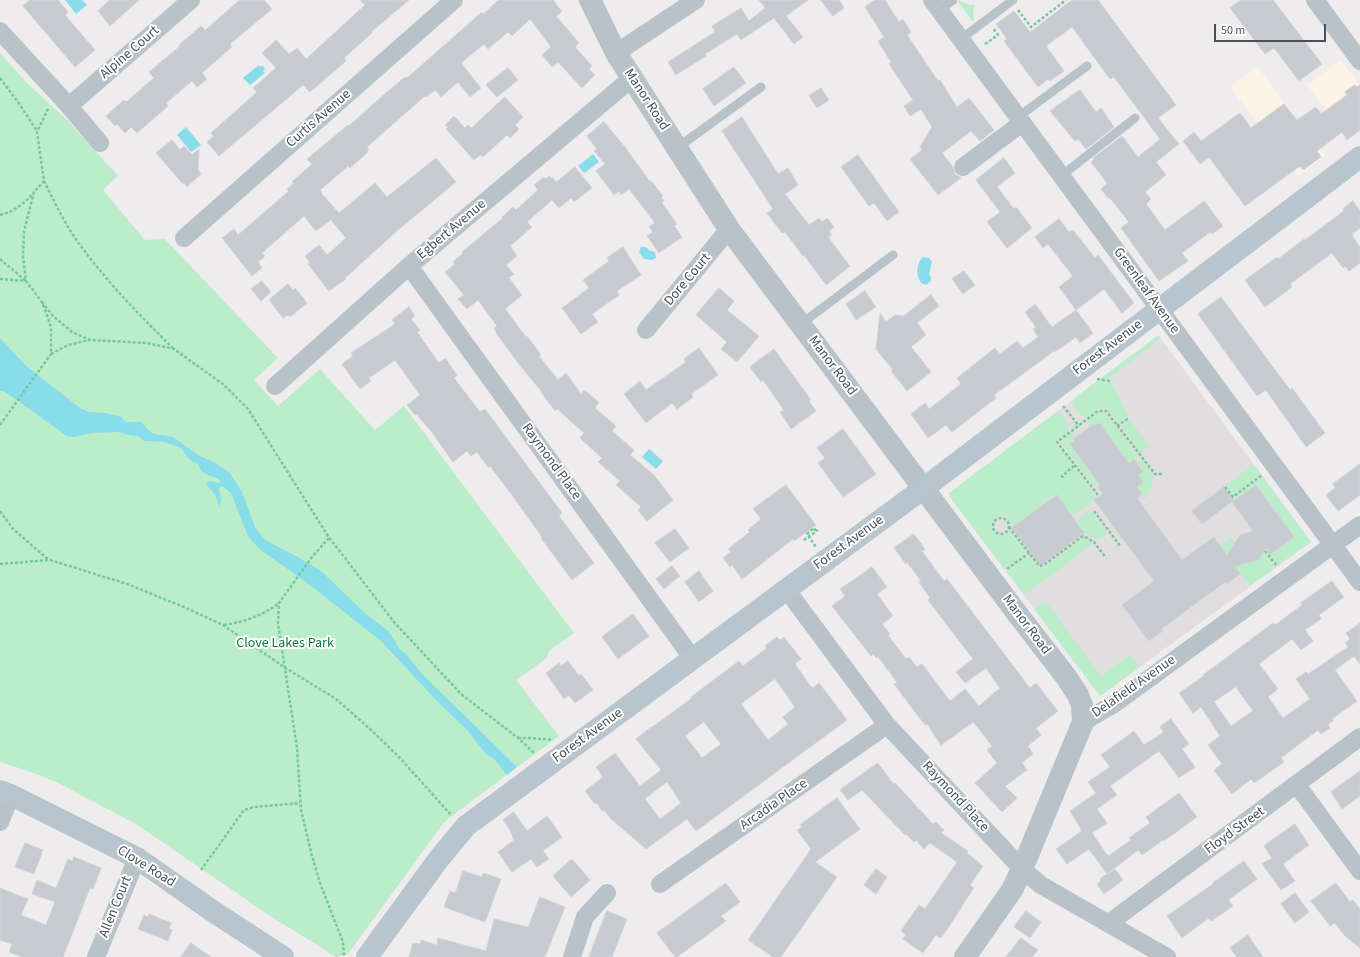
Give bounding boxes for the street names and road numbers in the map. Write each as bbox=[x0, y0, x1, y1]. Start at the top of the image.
street label: Alpine Court bbox=[97, 23, 163, 83]
street label: Manor Road bbox=[620, 66, 672, 134]
street label: Curtis Avenue bbox=[283, 86, 355, 152]
street label: Egbert Avenue bbox=[414, 196, 490, 264]
street label: Greenleaf Avenue bbox=[1109, 245, 1183, 337]
street label: Dore Court bbox=[661, 250, 715, 310]
street label: Forest Avenue bbox=[1070, 317, 1146, 379]
street label: Manor Road bbox=[804, 333, 860, 399]
street label: Raymond Place bbox=[518, 420, 584, 504]
street label: Forest Avenue bbox=[811, 512, 887, 574]
street label: Manor Road bbox=[998, 592, 1054, 658]
street label: Delafield Avenue bbox=[1089, 652, 1179, 722]
street label: Forest Avenue bbox=[550, 705, 626, 767]
street label: Raymond Place bbox=[918, 758, 992, 836]
street label: Arcadia Place bbox=[737, 776, 811, 834]
street label: Floyd Street bbox=[1202, 804, 1268, 858]
street label: Clove Road bbox=[114, 843, 178, 891]
street label: Allen Court bbox=[96, 874, 136, 940]

